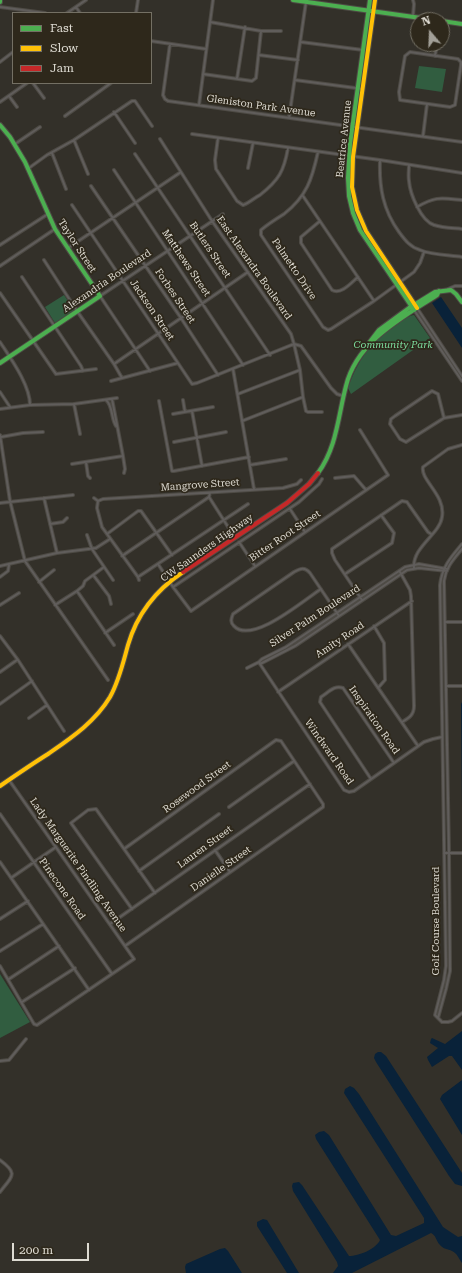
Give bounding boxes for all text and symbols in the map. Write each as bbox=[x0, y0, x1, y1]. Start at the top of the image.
legend bbox=[12, 12, 152, 84]
north arrow bbox=[410, 12, 450, 52]
text: N bbox=[420, 14, 432, 29]
text: Fast bbox=[50, 21, 73, 35]
text: Slow bbox=[50, 41, 78, 55]
text: Jam bbox=[50, 61, 74, 75]
street label: Gleniston Park Avenue bbox=[206, 92, 316, 120]
street label: Beatrice Avenue bbox=[334, 100, 354, 178]
street label: East Alexandra Boulevard bbox=[214, 214, 294, 322]
street label: Taylor Street bbox=[55, 217, 99, 275]
street label: Butlers Street bbox=[187, 220, 233, 280]
street label: Matthews Street bbox=[159, 227, 213, 299]
street label: Palmetto Drive bbox=[269, 236, 319, 302]
street label: Alexandria Boulevard bbox=[61, 247, 153, 315]
street label: Forbes Street bbox=[152, 266, 198, 326]
street label: Jackson Street bbox=[127, 277, 177, 343]
park label: Community Park bbox=[353, 339, 433, 351]
street label: Mangrove Street bbox=[160, 476, 240, 494]
street label: Bitter Root Street bbox=[247, 508, 323, 564]
street label: CW Saunders Highway bbox=[158, 511, 256, 585]
street label: Silver Palm Boulevard bbox=[267, 582, 363, 650]
street label: Amity Road bbox=[313, 619, 367, 661]
street label: Inspiration Road bbox=[346, 684, 402, 756]
street label: Windward Road bbox=[302, 717, 356, 787]
street label: Rosewood Street bbox=[161, 758, 233, 816]
street label: Lady Marguerite Pindling Avenue bbox=[27, 796, 129, 934]
street label: Lauren Street bbox=[175, 823, 235, 871]
street label: Danielle Street bbox=[188, 844, 254, 894]
street label: Pinecone Road bbox=[36, 856, 88, 922]
street label: Golf Course Boulevard bbox=[430, 866, 442, 976]
scale bar bbox=[14, 1235, 91, 1261]
text: 200 m bbox=[19, 1243, 53, 1257]

